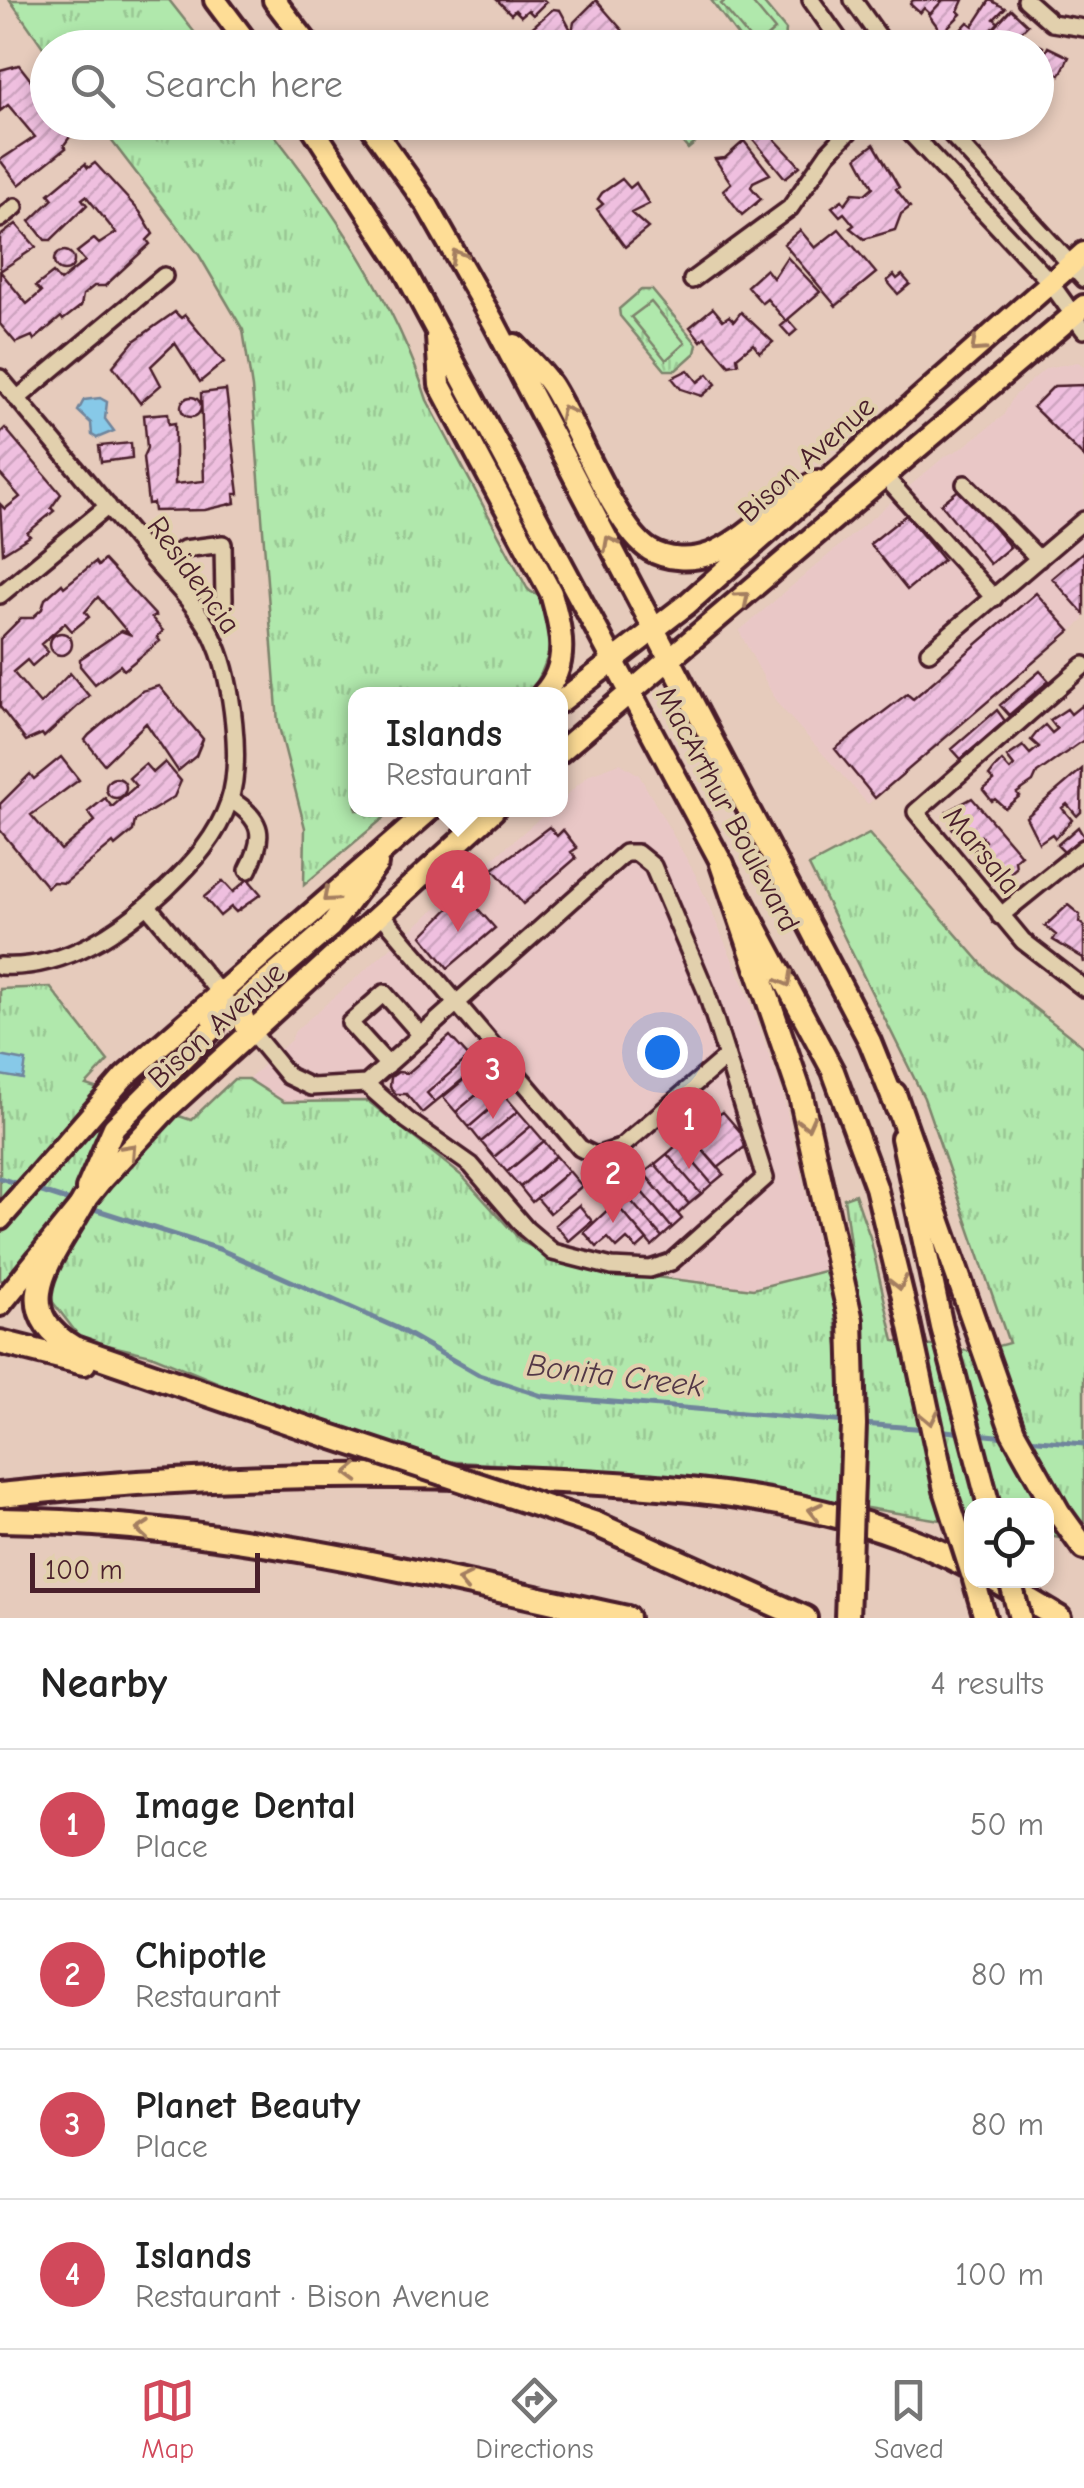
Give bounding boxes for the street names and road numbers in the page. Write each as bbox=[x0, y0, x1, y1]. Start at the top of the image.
street label: Bison Avenue bbox=[731, 389, 882, 530]
street label: Residencia bbox=[139, 510, 248, 641]
street label: MacArthur Boulevard bbox=[648, 681, 807, 938]
street label: Marsala bbox=[936, 799, 1027, 901]
street label: Bison Avenue bbox=[141, 955, 292, 1096]

